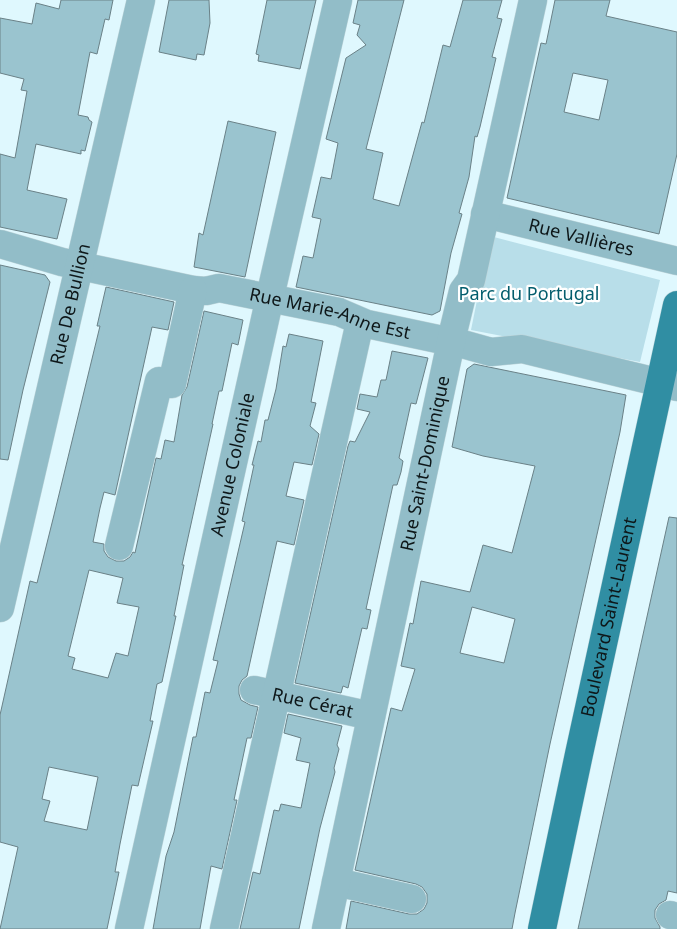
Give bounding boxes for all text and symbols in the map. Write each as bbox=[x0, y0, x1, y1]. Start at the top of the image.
street label: Rue Vallières bbox=[526, 212, 637, 261]
street label: Rue De Bullion bbox=[44, 241, 95, 367]
street label: Rue Marie-Anne Est bbox=[248, 281, 413, 344]
park label: Parc du Portugal bbox=[459, 281, 599, 305]
street label: Rue Saint-Dominique bbox=[394, 373, 455, 553]
street label: Avenue Coloniale bbox=[204, 390, 259, 538]
street label: Boulevard Saint-Laurent bbox=[574, 514, 641, 719]
street label: Rue Cérat bbox=[270, 681, 356, 723]

